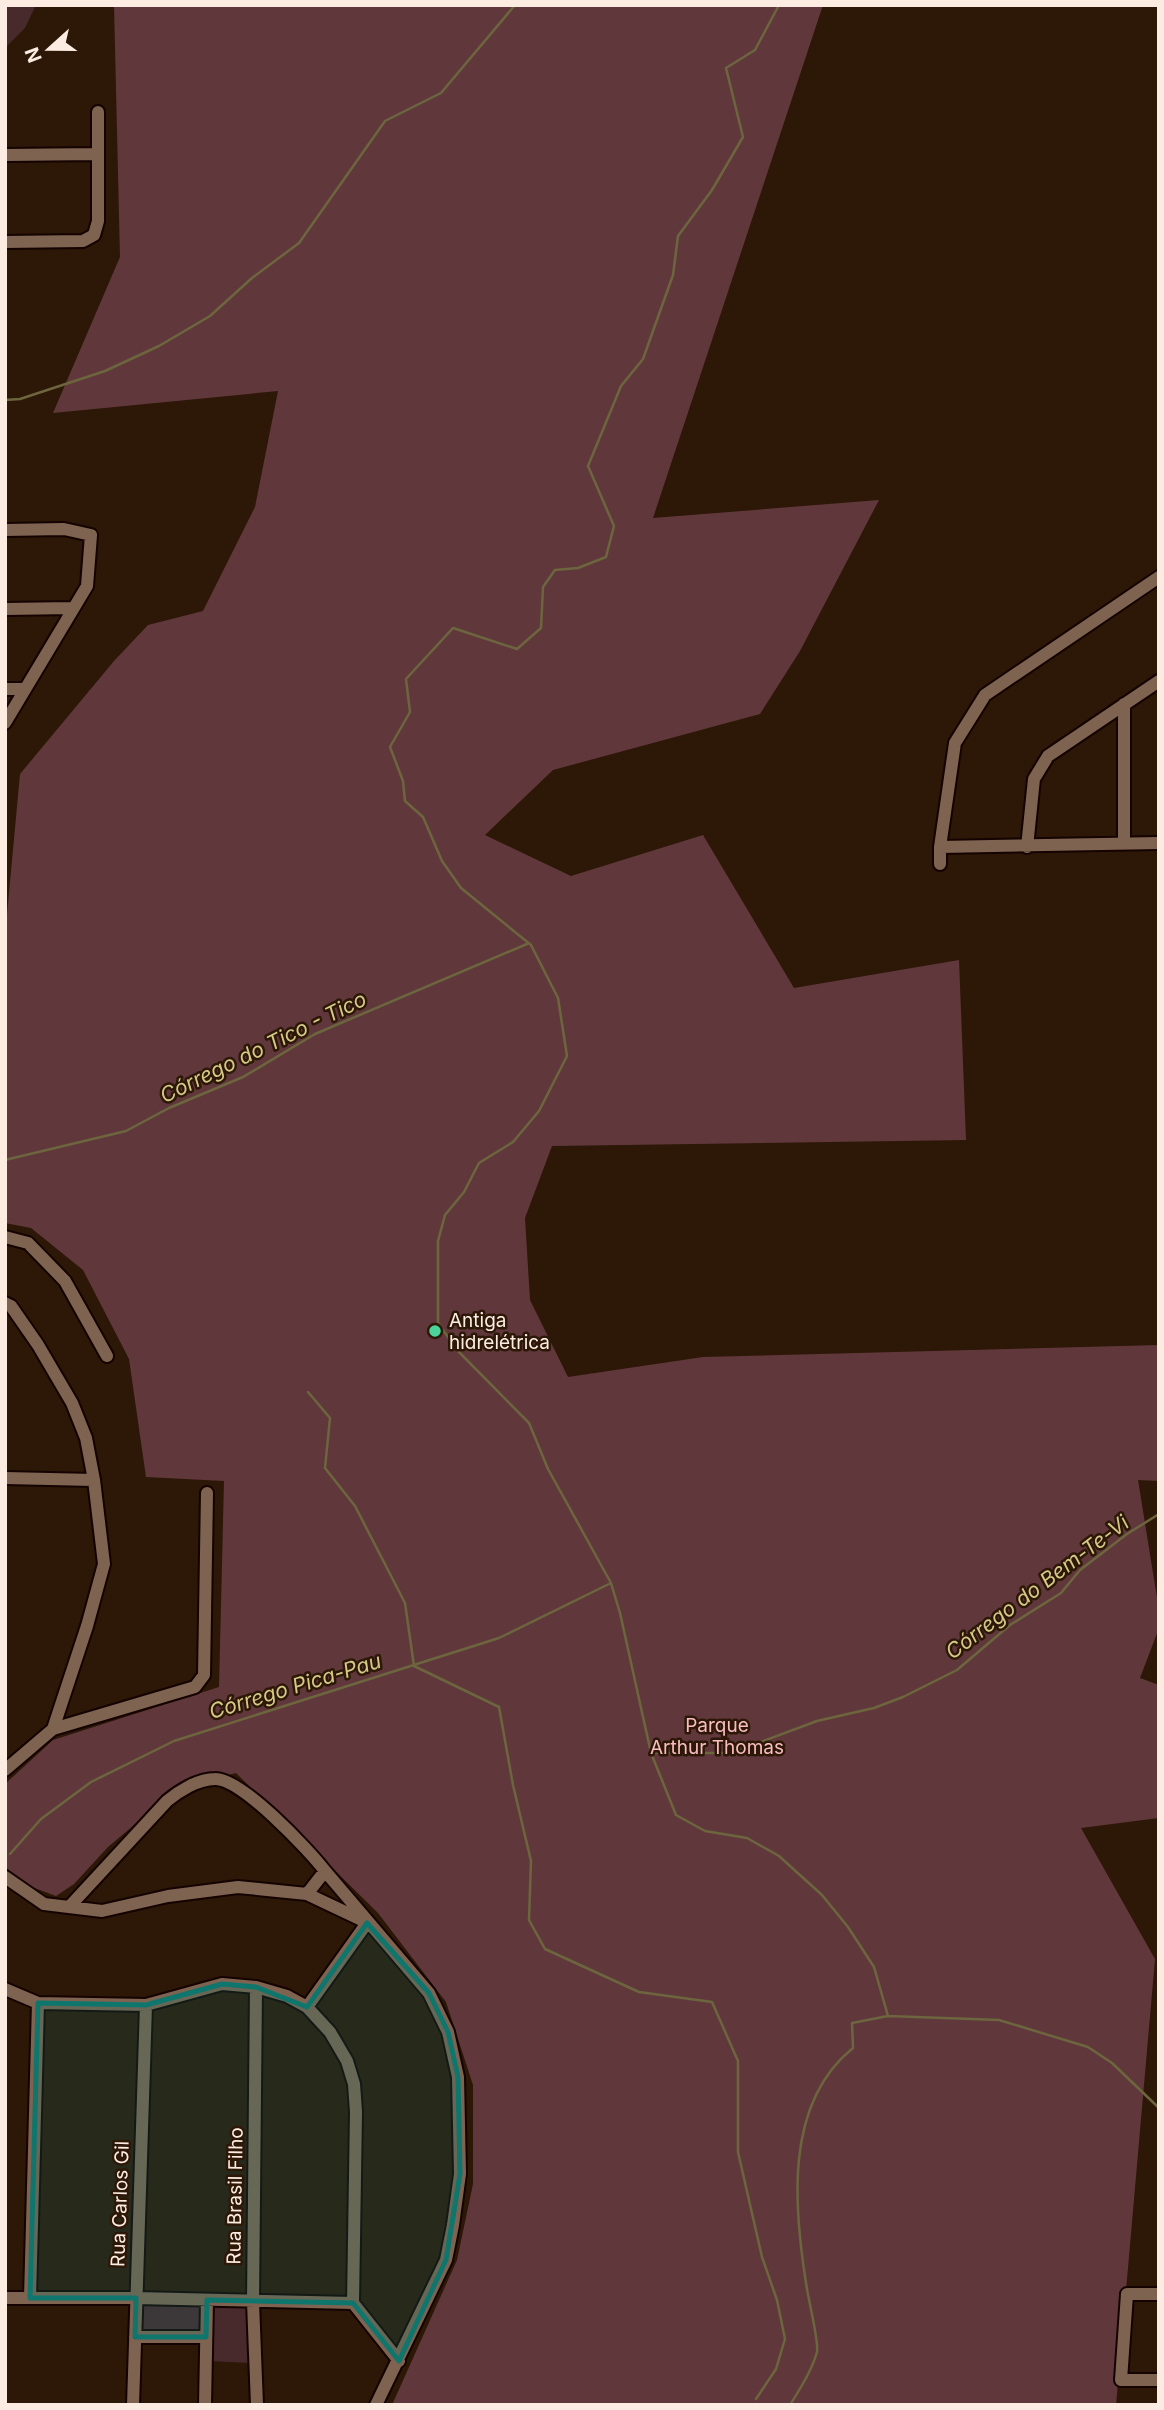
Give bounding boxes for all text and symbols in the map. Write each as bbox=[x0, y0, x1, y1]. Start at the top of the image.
north arrow bbox=[14, 14, 84, 84]
text: N bbox=[20, 44, 47, 66]
water label: Córrego do Tico - Tico bbox=[156, 986, 370, 1108]
place label: Antiga hidrelétrica bbox=[449, 1309, 550, 1354]
marker: Antiga hidrelétrica bbox=[427, 1323, 443, 1339]
water label: Córrego do Bem-Te-Vi bbox=[940, 1509, 1134, 1664]
water label: Córrego Pica-Pau bbox=[206, 1648, 384, 1724]
park label: Parque Arthur Thomas bbox=[650, 1714, 784, 1759]
street label: Rua Brasil Filho bbox=[222, 2127, 248, 2265]
street label: Rua Carlos Gil bbox=[106, 2141, 134, 2267]

